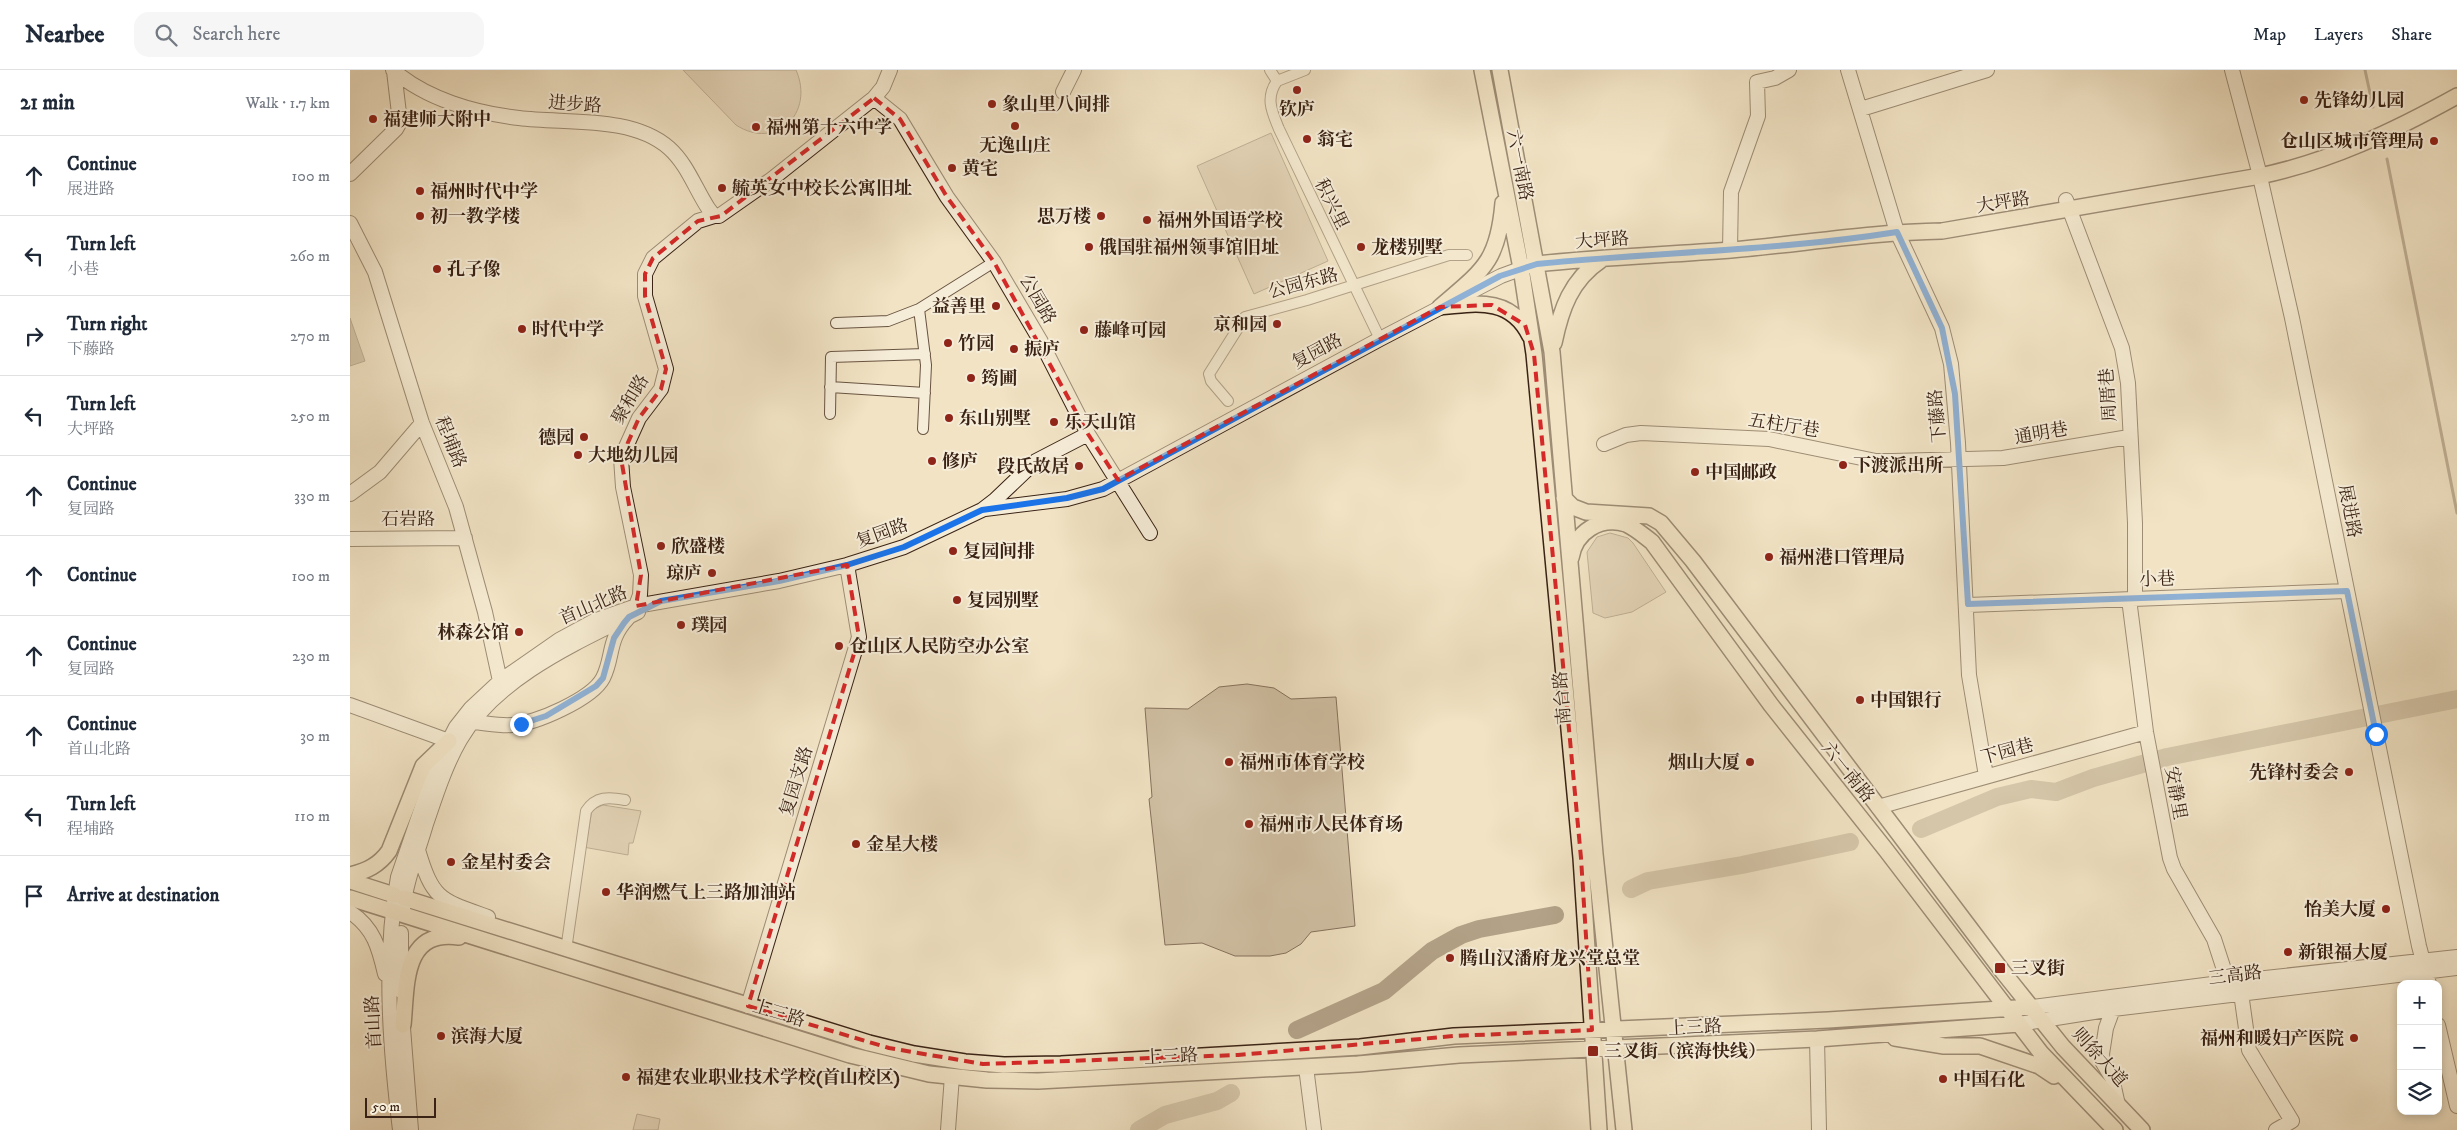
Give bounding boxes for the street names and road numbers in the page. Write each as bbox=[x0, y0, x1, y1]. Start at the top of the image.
street label: 进步路 bbox=[547, 92, 603, 118]
street label: 六一南路 bbox=[1501, 128, 1537, 203]
street label: 积兴里 bbox=[1309, 175, 1353, 234]
street label: 大坪路 bbox=[1975, 188, 2032, 218]
street label: 大坪路 bbox=[1574, 228, 1630, 254]
street label: 公园东路 bbox=[1266, 264, 1341, 304]
street label: 公园路 bbox=[1014, 271, 1060, 328]
street label: 复园路 bbox=[1288, 329, 1346, 374]
street label: 周厝巷 bbox=[2096, 367, 2122, 423]
street label: 聚和路 bbox=[608, 371, 654, 428]
street label: 下藤路 bbox=[1925, 388, 1951, 444]
street label: 五柱厅巷 bbox=[1747, 409, 1821, 442]
street label: 程埔路 bbox=[430, 413, 470, 472]
street label: 通明巷 bbox=[2013, 418, 2070, 450]
street label: 展进路 bbox=[2333, 483, 2365, 540]
street label: 石岩路 bbox=[381, 509, 435, 531]
street label: 复园路 bbox=[853, 514, 911, 554]
street label: 小巷 bbox=[2139, 568, 2175, 592]
street label: 首山北路 bbox=[556, 582, 631, 630]
street label: 南台路 bbox=[1550, 670, 1576, 726]
street label: 下园巷 bbox=[1978, 734, 2036, 770]
street label: 六一南路 bbox=[1816, 738, 1878, 808]
street label: 复园支路 bbox=[776, 744, 818, 819]
street label: 安静里 bbox=[2159, 765, 2191, 822]
street label: 三高路 bbox=[2207, 962, 2263, 990]
street label: 首山路 bbox=[362, 994, 386, 1049]
street label: 上三路 bbox=[750, 996, 808, 1032]
street label: 上三路 bbox=[1668, 1016, 1723, 1040]
street label: 则徐大道 bbox=[2067, 1024, 2132, 1092]
street label: 上三路 bbox=[1144, 1045, 1199, 1069]

